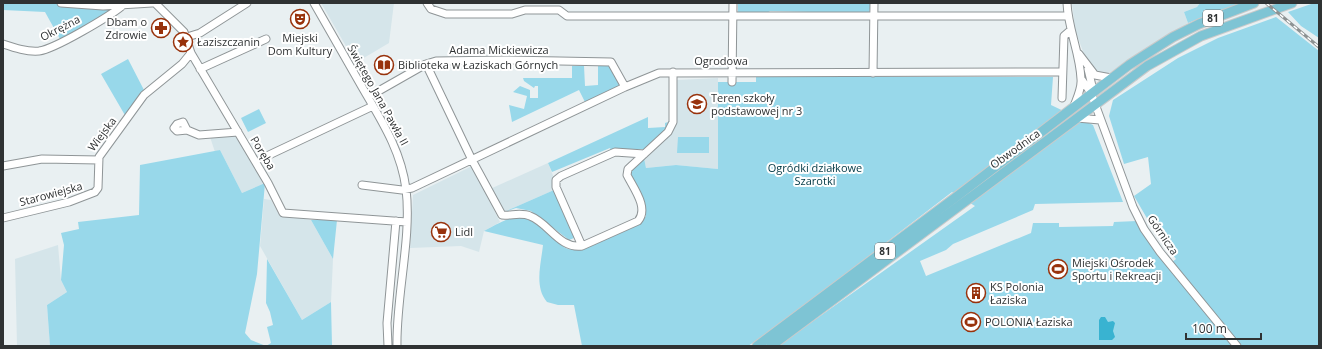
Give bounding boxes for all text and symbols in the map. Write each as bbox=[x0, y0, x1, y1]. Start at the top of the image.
theatre icon: Miejski Dom Kultury bbox=[289, 8, 311, 30]
road number: 81 bbox=[1203, 10, 1223, 26]
street label: Okrężna bbox=[37, 11, 82, 44]
place label: Dbam o Zdrowie bbox=[105, 14, 147, 42]
pharmacy icon: Dbam o Zdrowie bbox=[150, 17, 172, 39]
place label: Miejski Dom Kultury bbox=[268, 30, 333, 58]
place icon: Łaziszczanin bbox=[172, 31, 194, 53]
place label: Łaziszczanin bbox=[197, 34, 260, 49]
street label: Świętego Jana Pawła II bbox=[344, 42, 412, 148]
street label: Adama Mickiewicza bbox=[449, 42, 549, 57]
street label: Ogrodowa bbox=[694, 53, 748, 68]
library icon: Biblioteka w Łaziskach Górnych bbox=[373, 54, 395, 76]
place label: Biblioteka w Łaziskach Górnych bbox=[398, 57, 558, 72]
place label: Teren szkoły podstawowej nr 3 bbox=[711, 90, 802, 118]
school or university icon: Teren szkoły podstawowej nr 3 bbox=[686, 93, 708, 115]
street label: Wiejska bbox=[84, 114, 119, 154]
street label: Obwodnica bbox=[987, 125, 1043, 172]
street label: Poręba bbox=[248, 133, 279, 172]
park label: Ogródki działkowe Szarotki bbox=[768, 160, 862, 188]
street label: Starowiejska bbox=[18, 178, 84, 209]
street label: Górnicza bbox=[1145, 212, 1182, 258]
supermarket icon: Lidl bbox=[430, 221, 452, 243]
place label: Lidl bbox=[455, 224, 473, 239]
road number: 81 bbox=[875, 243, 895, 259]
place label: Miejski Ośrodek Sportu i Rekreacji bbox=[1072, 255, 1161, 283]
sports icon: Miejski Ośrodek Sportu i Rekreacji bbox=[1047, 258, 1069, 280]
place label: KS Polonia Łaziska bbox=[990, 279, 1044, 307]
building icon: KS Polonia Łaziska bbox=[965, 282, 987, 304]
sports icon: POLONIA Łaziska bbox=[960, 311, 982, 333]
place label: POLONIA Łaziska bbox=[985, 314, 1073, 329]
scale bar bbox=[1186, 315, 1261, 341]
text: 100 m bbox=[1192, 320, 1227, 337]

